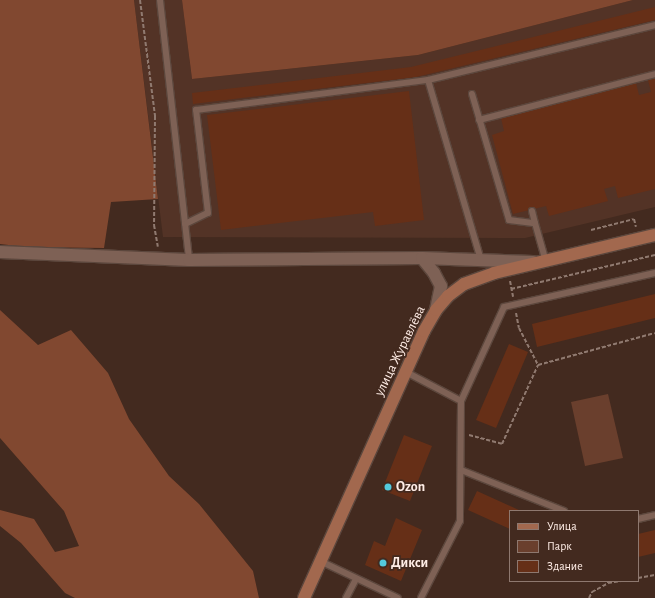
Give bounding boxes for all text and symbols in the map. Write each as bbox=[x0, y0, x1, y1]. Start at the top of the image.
street label: улица Журавлёва bbox=[371, 303, 429, 399]
place label: Ozon bbox=[396, 479, 425, 495]
marker: Ozon bbox=[383, 482, 393, 492]
legend bbox=[509, 510, 639, 582]
text: Улица bbox=[547, 520, 577, 532]
text: Парк bbox=[547, 540, 572, 552]
place label: Дикси bbox=[391, 555, 428, 571]
marker: Дикси bbox=[378, 558, 388, 568]
text: Здание bbox=[547, 560, 583, 572]

